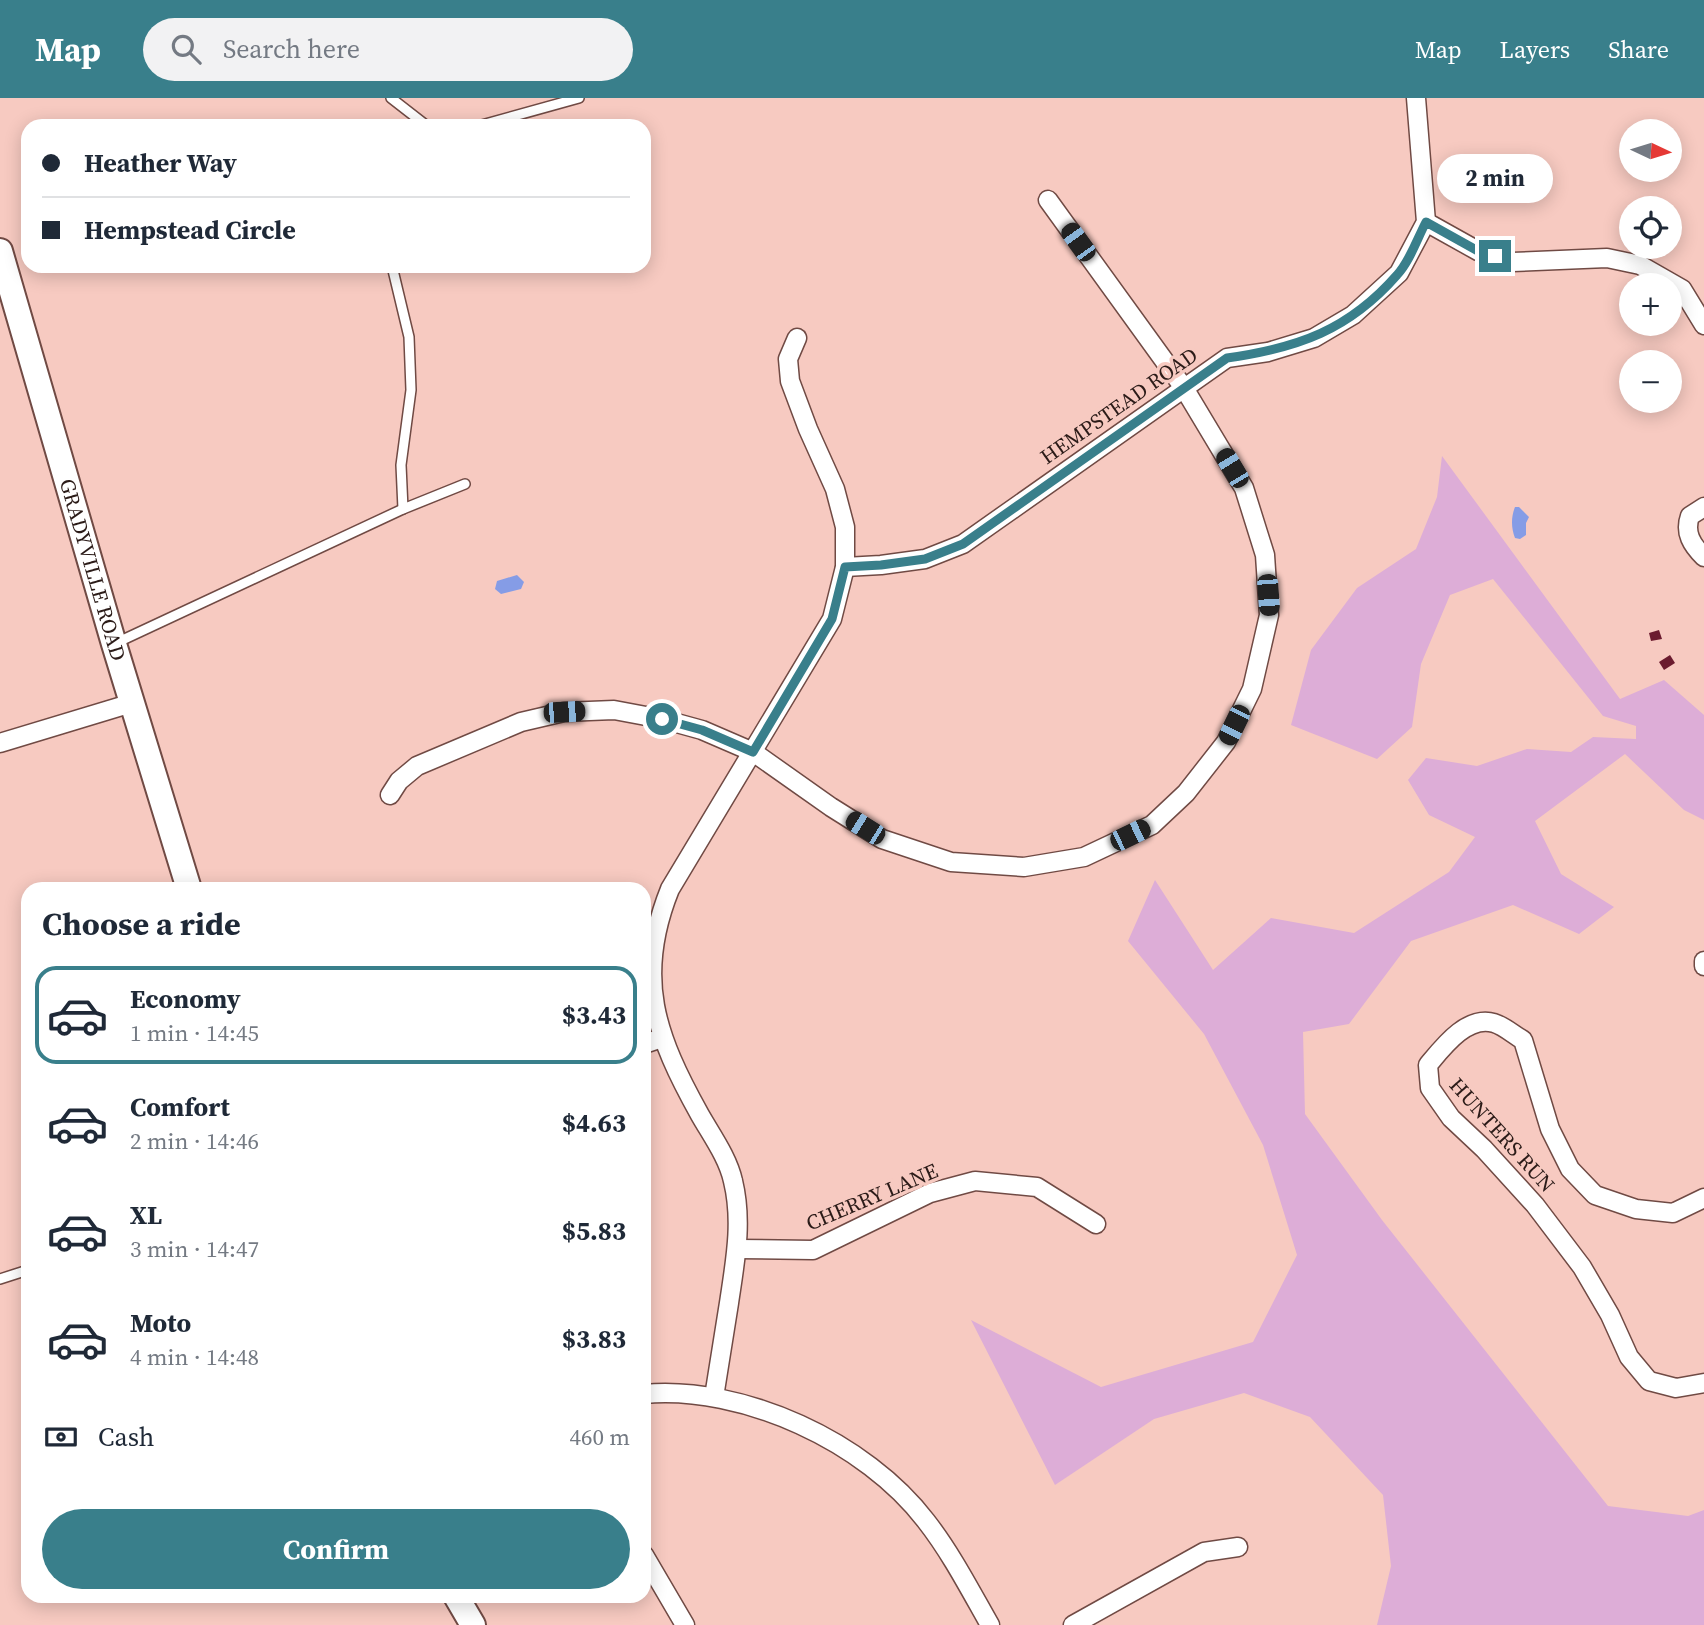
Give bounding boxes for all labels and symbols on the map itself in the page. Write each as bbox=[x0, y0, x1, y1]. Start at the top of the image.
north arrow bbox=[1619, 119, 1682, 182]
callout: 2 min bbox=[1437, 155, 1553, 204]
car bbox=[1058, 219, 1099, 265]
route end bbox=[1479, 240, 1511, 272]
street label: HEMPSTEAD ROAD bbox=[1034, 340, 1203, 471]
car bbox=[1213, 445, 1252, 491]
street label: GRADYVILLE ROAD bbox=[53, 475, 133, 664]
car bbox=[1257, 573, 1280, 617]
car bbox=[543, 700, 586, 724]
car bbox=[1216, 702, 1253, 748]
route start bbox=[646, 703, 678, 735]
car bbox=[842, 808, 889, 848]
car bbox=[1107, 816, 1154, 854]
street label: HUNTERS RUN bbox=[1443, 1071, 1562, 1198]
street label: CHERRY LANE bbox=[801, 1156, 942, 1237]

